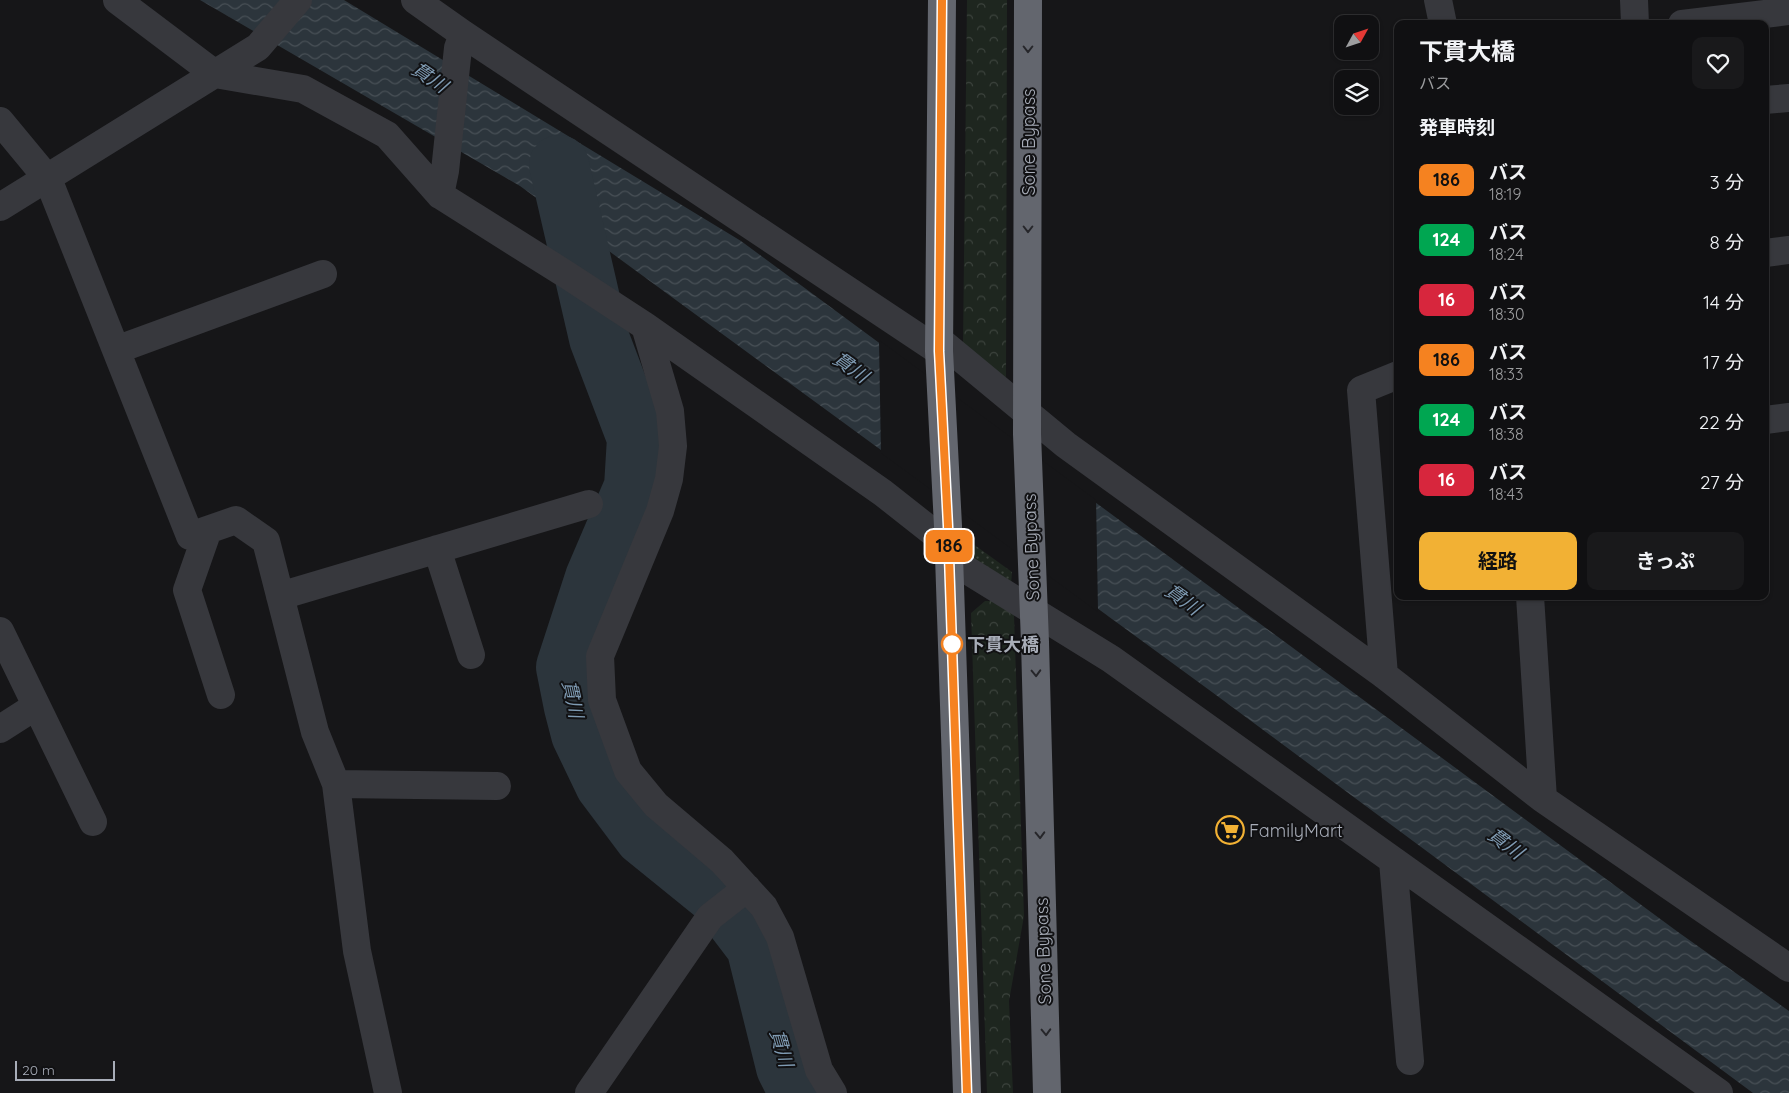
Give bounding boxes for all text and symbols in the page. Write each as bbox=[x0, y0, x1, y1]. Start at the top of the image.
north arrow bbox=[1334, 15, 1379, 60]
map controls bbox=[1334, 15, 1379, 115]
text: 下貫大橋 bbox=[1419, 36, 1515, 66]
button: heart bbox=[1692, 37, 1744, 89]
one-way arrow bbox=[1023, 45, 1033, 53]
water label: 貫川 bbox=[408, 56, 454, 99]
button: layers bbox=[1334, 70, 1379, 115]
text: バス bbox=[1419, 73, 1451, 93]
street label: Sone Bypass bbox=[1017, 88, 1040, 196]
text: 発車時刻 bbox=[1419, 115, 1495, 139]
text: バス bbox=[1489, 160, 1527, 184]
text: 186 bbox=[1433, 168, 1460, 191]
text: 3 分 bbox=[1710, 170, 1744, 194]
text: 18:19 bbox=[1489, 184, 1521, 204]
text: バス bbox=[1489, 220, 1527, 244]
one-way arrow bbox=[1023, 225, 1033, 233]
text: 124 bbox=[1433, 228, 1460, 251]
text: 8 分 bbox=[1710, 230, 1744, 254]
text: 18:24 bbox=[1489, 244, 1524, 264]
text: バス bbox=[1489, 280, 1527, 304]
text: 16 bbox=[1438, 288, 1455, 311]
text: 14 分 bbox=[1703, 290, 1744, 314]
text: 18:30 bbox=[1489, 304, 1524, 324]
text: バス bbox=[1489, 340, 1527, 364]
water label: 貫川 bbox=[829, 346, 875, 389]
text: 186 bbox=[1433, 348, 1460, 371]
text: 17 分 bbox=[1703, 350, 1744, 374]
text: 18:33 bbox=[1489, 364, 1523, 384]
text: バス bbox=[1489, 400, 1527, 424]
text: 124 bbox=[1433, 408, 1460, 431]
text: 22 分 bbox=[1699, 410, 1744, 434]
text: 18:38 bbox=[1489, 424, 1524, 444]
text: バス bbox=[1489, 460, 1527, 484]
text: 16 bbox=[1438, 468, 1455, 491]
text: 27 分 bbox=[1700, 470, 1744, 494]
text: 18:43 bbox=[1489, 484, 1523, 504]
street label: Sone Bypass bbox=[1018, 493, 1044, 601]
line badge: 186 bbox=[920, 530, 978, 562]
button: 経路 bbox=[1419, 532, 1577, 590]
button: きっぷ bbox=[1587, 532, 1744, 590]
text: 186 bbox=[936, 534, 962, 557]
water label: 貫川 bbox=[1161, 578, 1207, 621]
marker: 下貫大橋 bbox=[941, 633, 963, 655]
place label: 下貫大橋 bbox=[967, 633, 1039, 656]
one-way arrow bbox=[1031, 669, 1041, 677]
water label: 貫川 bbox=[557, 678, 589, 722]
supermarket icon: FamilyMart bbox=[1215, 815, 1245, 845]
place label: FamilyMart bbox=[1249, 819, 1343, 842]
water label: 貫川 bbox=[1484, 822, 1530, 865]
one-way arrow bbox=[1035, 831, 1046, 839]
street label: Sone Bypass bbox=[1030, 897, 1056, 1005]
water label: 貫川 bbox=[765, 1026, 799, 1071]
one-way arrow bbox=[1040, 1029, 1051, 1037]
scale bar bbox=[15, 1058, 115, 1081]
text: 20 m bbox=[22, 1061, 55, 1079]

